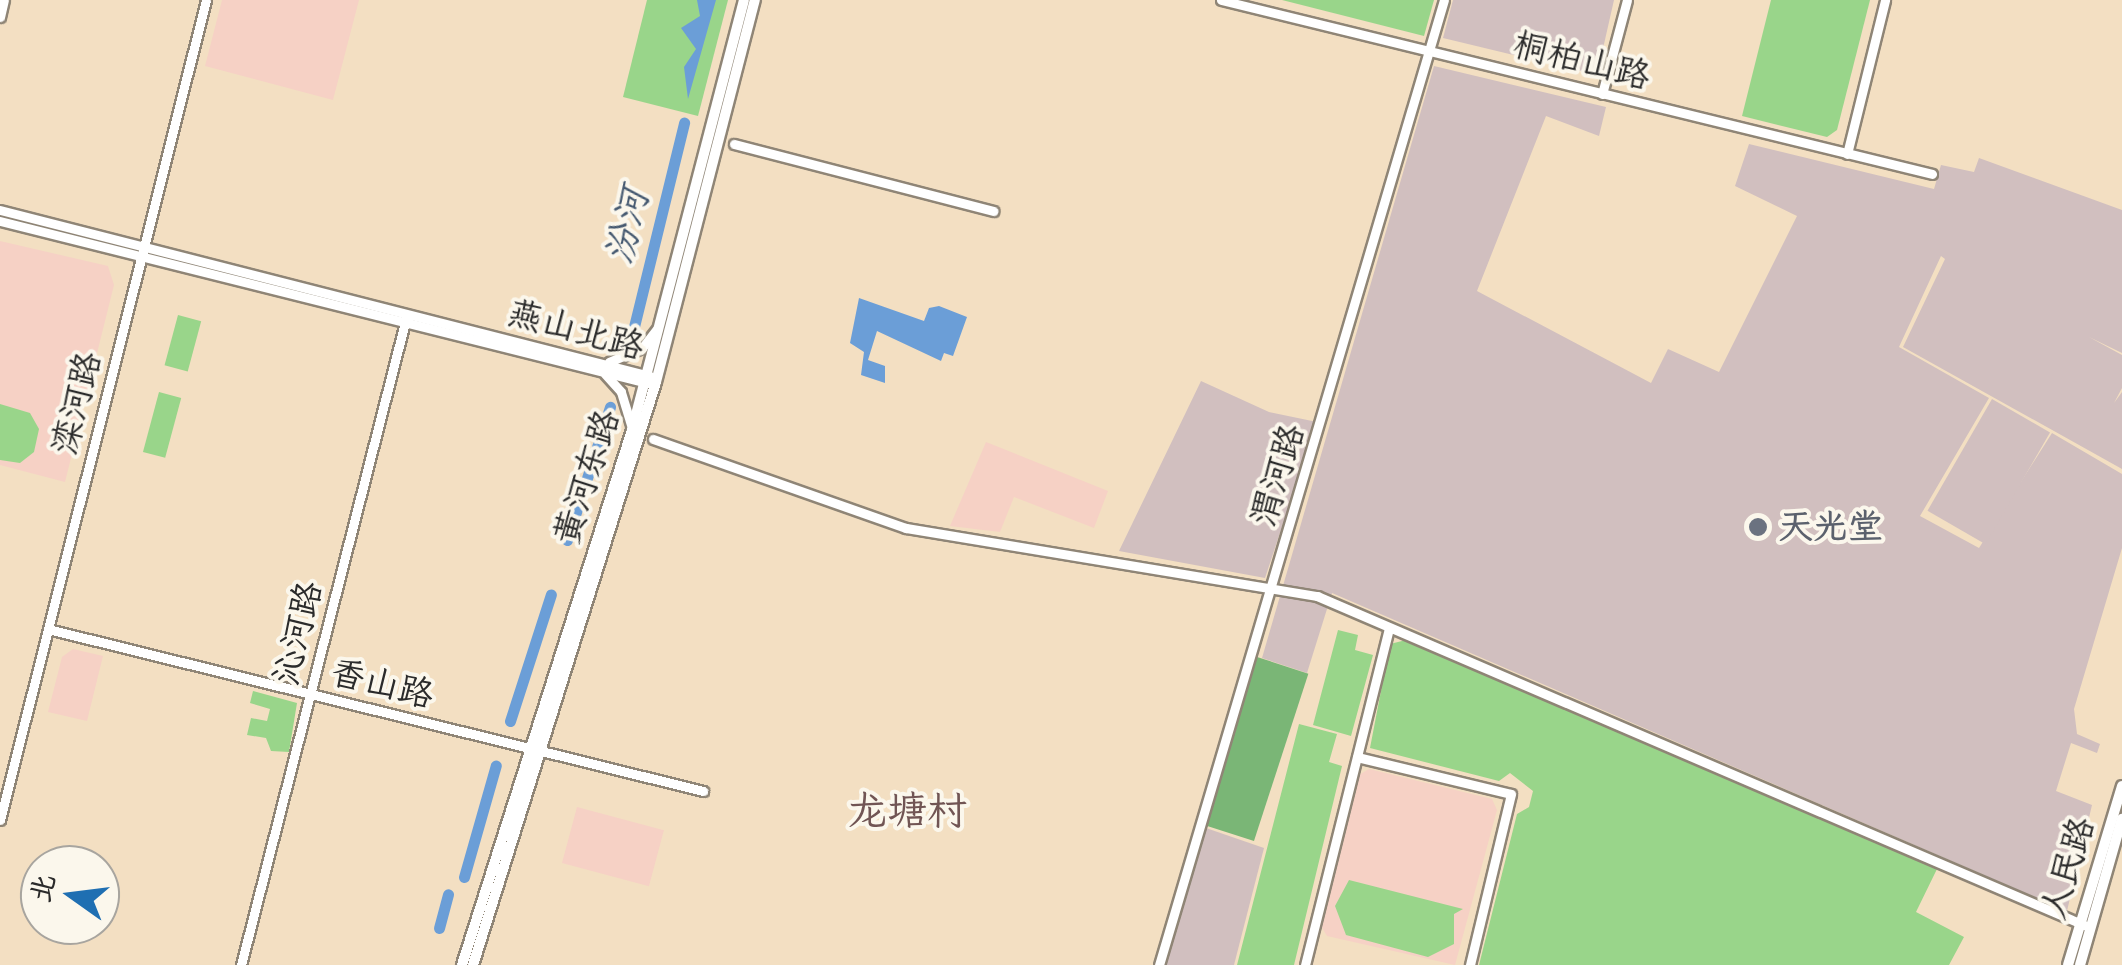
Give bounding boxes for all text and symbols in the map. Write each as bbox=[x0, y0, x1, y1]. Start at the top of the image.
street label: 桐柏山路 bbox=[1509, 24, 1655, 98]
water label: 汾河 bbox=[597, 184, 659, 268]
street label: 燕山北路 bbox=[503, 292, 649, 368]
street label: 滦河路 bbox=[44, 347, 110, 459]
street label: 黄河东路 bbox=[545, 404, 629, 550]
street label: 渭河路 bbox=[1243, 419, 1313, 531]
place label: 天光堂 bbox=[1778, 506, 1883, 548]
marker: 天光堂 bbox=[1747, 516, 1769, 538]
street label: 沁河路 bbox=[265, 577, 331, 689]
street label: 香山路 bbox=[326, 651, 438, 717]
district label: 龙塘村 bbox=[847, 787, 967, 835]
street label: 人民路 bbox=[2033, 812, 2103, 924]
north arrow bbox=[20, 845, 120, 945]
text: 北 bbox=[24, 871, 62, 906]

